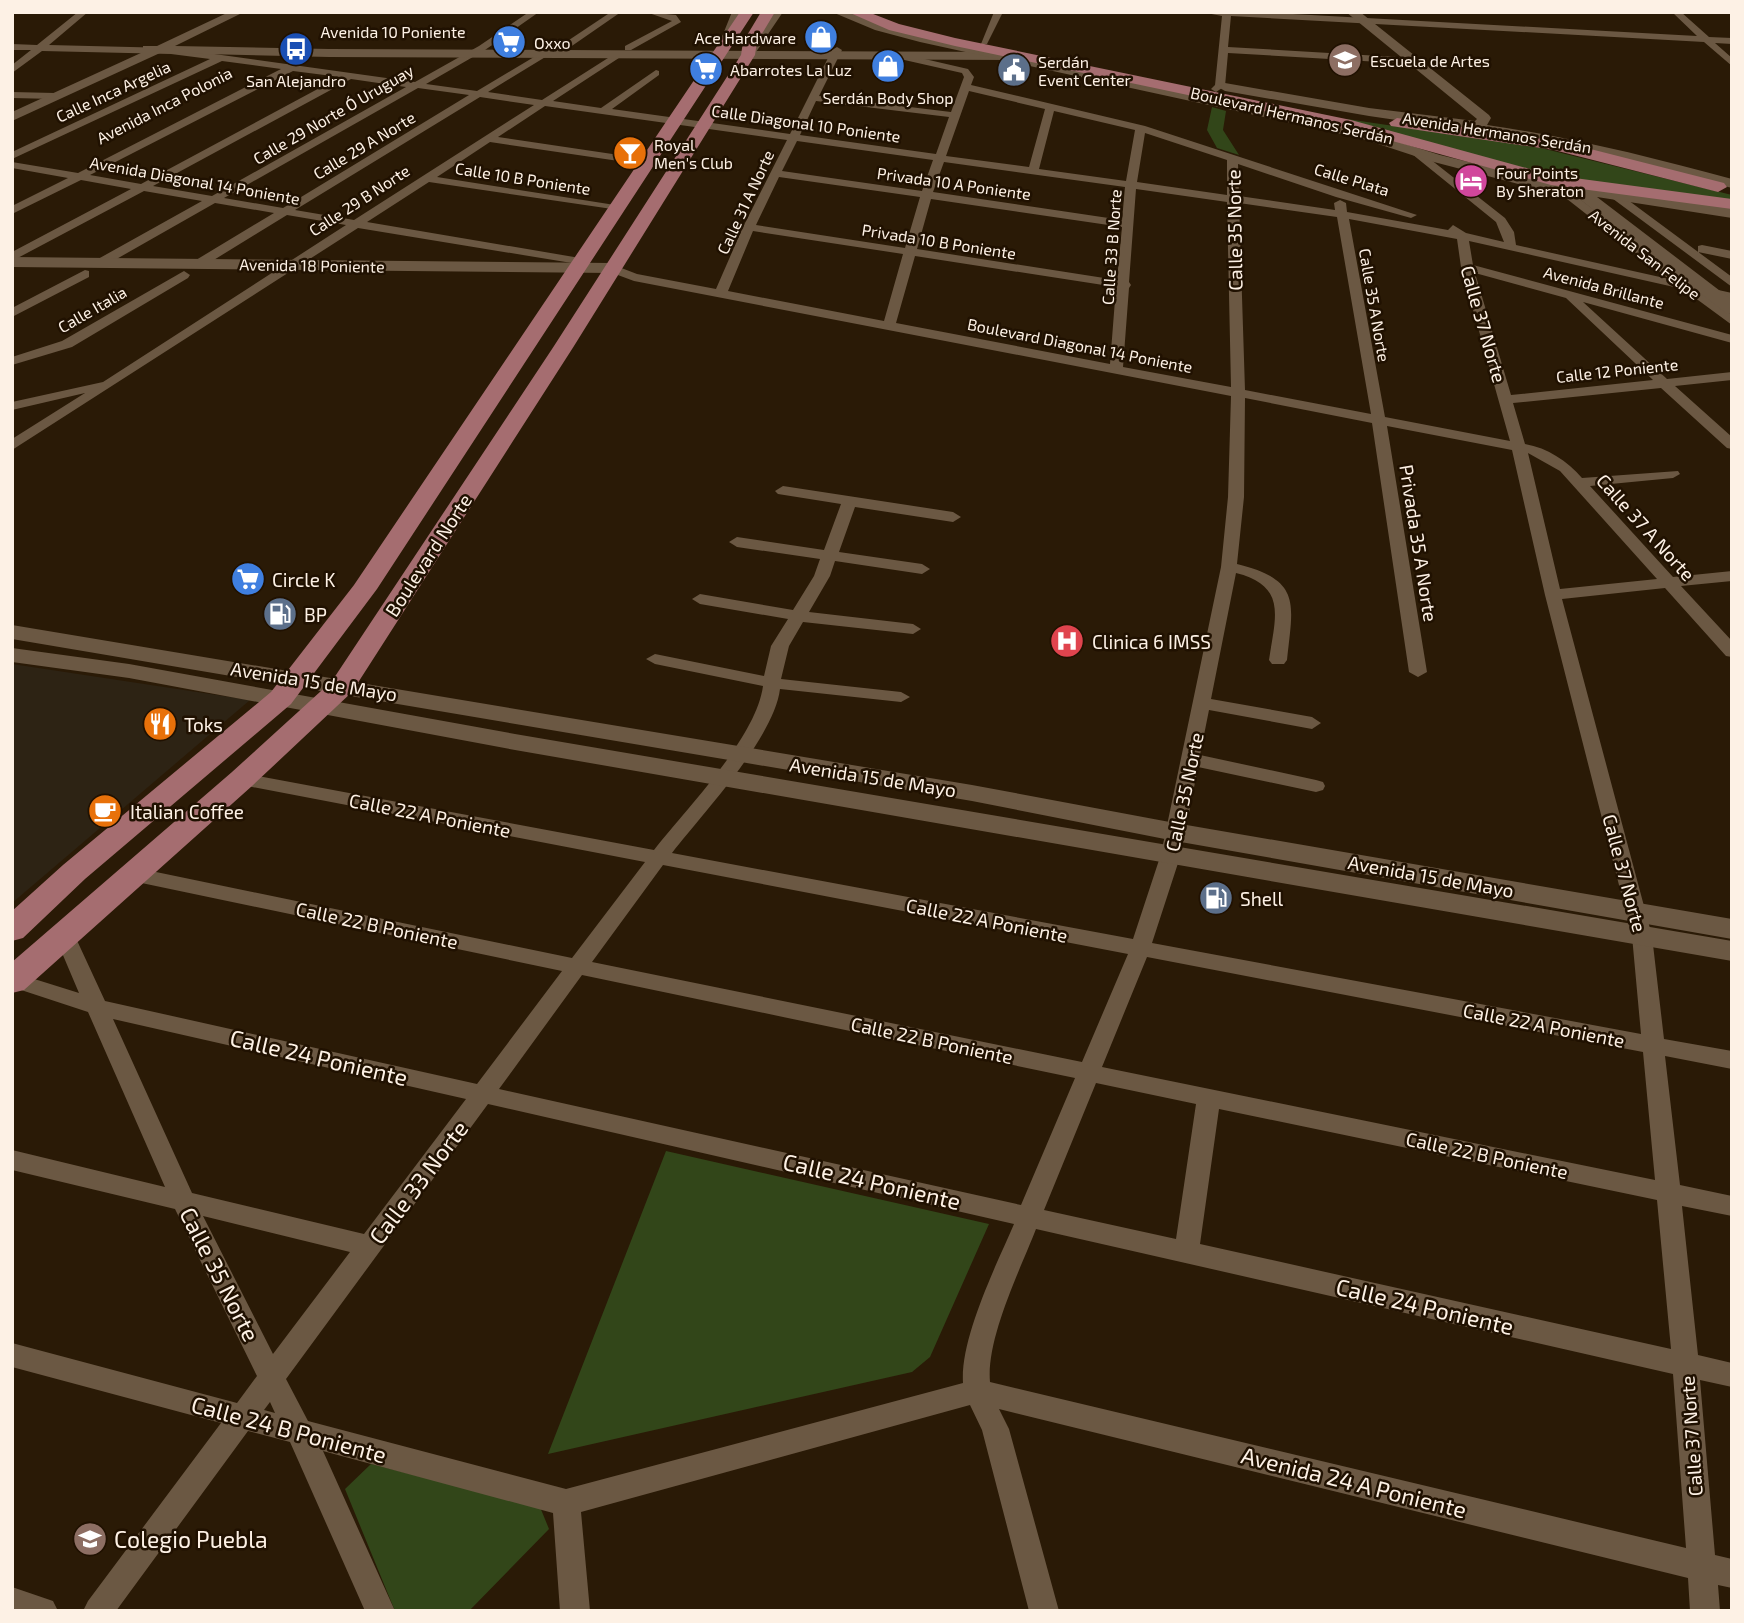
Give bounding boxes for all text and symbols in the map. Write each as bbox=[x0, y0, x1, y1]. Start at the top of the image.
shop icon: Ace Hardware bbox=[802, 18, 840, 56]
street label: Avenida 10 Poniente bbox=[320, 22, 466, 41]
supermarket icon: Oxxo bbox=[490, 23, 528, 61]
place label: Ace Hardware bbox=[695, 28, 796, 47]
bus stop icon: San Alejandro bbox=[277, 30, 315, 68]
place label: Oxxo bbox=[534, 33, 571, 52]
school or university icon: Escuela de Artes bbox=[1326, 41, 1364, 79]
shop icon: Serdán Body Shop bbox=[869, 47, 907, 85]
supermarket icon: Abarrotes La Luz bbox=[687, 50, 725, 88]
public building icon: Serdán Event Center bbox=[995, 51, 1033, 89]
place label: Escuela de Artes bbox=[1370, 51, 1490, 70]
place label: Serdán Event Center bbox=[1038, 52, 1132, 89]
street label: Calle Inca Argelia bbox=[53, 56, 173, 126]
street label: Calle 29 Norte Ó Uruguay bbox=[249, 60, 417, 168]
place label: Abarrotes La Luz bbox=[730, 60, 852, 79]
street label: Avenida Inca Polonia bbox=[93, 63, 235, 147]
place label: San Alejandro bbox=[246, 71, 346, 91]
street label: Boulevard Hermanos Serdán bbox=[1189, 82, 1395, 148]
place label: Serdán Body Shop bbox=[822, 88, 954, 107]
street label: Calle Diagonal 10 Poniente bbox=[710, 100, 902, 146]
street label: Calle 29 A Norte bbox=[310, 107, 418, 183]
street label: Avenida Hermanos Serdán bbox=[1401, 108, 1593, 156]
bar icon: Royal Men's Club bbox=[611, 134, 649, 172]
place label: Royal Men's Club bbox=[654, 135, 733, 172]
street label: Calle 31 A Norte bbox=[713, 147, 777, 257]
street label: Avenida Diagonal 14 Poniente bbox=[89, 152, 301, 208]
street label: Calle 10 B Poniente bbox=[454, 158, 592, 198]
street label: Calle Plata bbox=[1312, 159, 1392, 199]
street label: Calle 29 B Norte bbox=[305, 160, 413, 240]
hotel icon: Four Points By Sheraton bbox=[1452, 162, 1490, 200]
street label: Privada 10 A Poniente bbox=[876, 163, 1032, 203]
place label: Four Points By Sheraton bbox=[1496, 163, 1584, 200]
street label: Calle 35 Norte bbox=[1221, 169, 1247, 291]
street label: Calle 33 B Norte bbox=[1097, 189, 1125, 305]
street label: Avenida San Felipe bbox=[1586, 205, 1704, 303]
street label: Privada 10 B Poniente bbox=[861, 219, 1017, 263]
street label: Calle 35 A Norte bbox=[1356, 247, 1394, 363]
street label: Avenida 18 Poniente bbox=[239, 254, 385, 276]
street label: Avenida Brillante bbox=[1542, 262, 1666, 312]
street label: Calle 37 Norte bbox=[1456, 263, 1512, 385]
street label: Calle Italia bbox=[54, 282, 130, 336]
street label: Boulevard Diagonal 14 Poniente bbox=[966, 314, 1194, 376]
street label: Calle 12 Poniente bbox=[1555, 354, 1679, 386]
street label: Privada 35 A Norte bbox=[1395, 463, 1443, 623]
street label: Calle 37 A Norte bbox=[1592, 469, 1700, 585]
street label: Boulevard Norte bbox=[380, 489, 476, 621]
supermarket icon: Circle K bbox=[229, 560, 267, 598]
place label: Circle K bbox=[272, 568, 336, 591]
fuel station icon: BP bbox=[261, 595, 299, 633]
place label: BP bbox=[304, 603, 327, 626]
hospital icon: Clinica 6 IMSS bbox=[1048, 622, 1086, 660]
place label: Clinica 6 IMSS bbox=[1092, 630, 1211, 653]
street label: Avenida 15 de Mayo bbox=[229, 656, 399, 706]
restaurant icon: Toks bbox=[141, 705, 179, 743]
place label: Toks bbox=[184, 713, 223, 736]
street label: Calle 35 Norte bbox=[1160, 730, 1208, 854]
street label: Avenida 15 de Mayo bbox=[788, 752, 958, 802]
street label: Calle 22 A Poniente bbox=[347, 788, 513, 842]
cafe icon: Italian Coffee bbox=[86, 792, 124, 830]
place label: Italian Coffee bbox=[130, 800, 244, 823]
street label: Calle 37 Norte bbox=[1598, 812, 1652, 934]
street label: Avenida 15 de Mayo bbox=[1346, 850, 1516, 902]
fuel station icon: Shell bbox=[1197, 879, 1235, 917]
place label: Shell bbox=[1240, 887, 1284, 910]
street label: Calle 22 A Poniente bbox=[904, 893, 1070, 947]
street label: Calle 22 B Poniente bbox=[294, 897, 460, 953]
street label: Calle 22 A Poniente bbox=[1461, 998, 1627, 1052]
street label: Calle 22 B Poniente bbox=[849, 1012, 1015, 1068]
street label: Calle 24 Poniente bbox=[227, 1023, 411, 1091]
street label: Calle 33 Norte bbox=[363, 1115, 473, 1249]
street label: Calle 22 B Poniente bbox=[1404, 1127, 1570, 1183]
street label: Calle 24 Poniente bbox=[780, 1147, 964, 1215]
street label: Calle 35 Norte bbox=[174, 1202, 266, 1346]
street label: Calle 24 Poniente bbox=[1333, 1272, 1517, 1340]
street label: Calle 37 Norte bbox=[1675, 1375, 1707, 1497]
street label: Calle 24 B Poniente bbox=[188, 1389, 390, 1469]
street label: Avenida 24 A Poniente bbox=[1238, 1440, 1470, 1524]
school or university icon: Colegio Puebla bbox=[71, 1520, 109, 1558]
place label: Colegio Puebla bbox=[114, 1525, 268, 1553]

